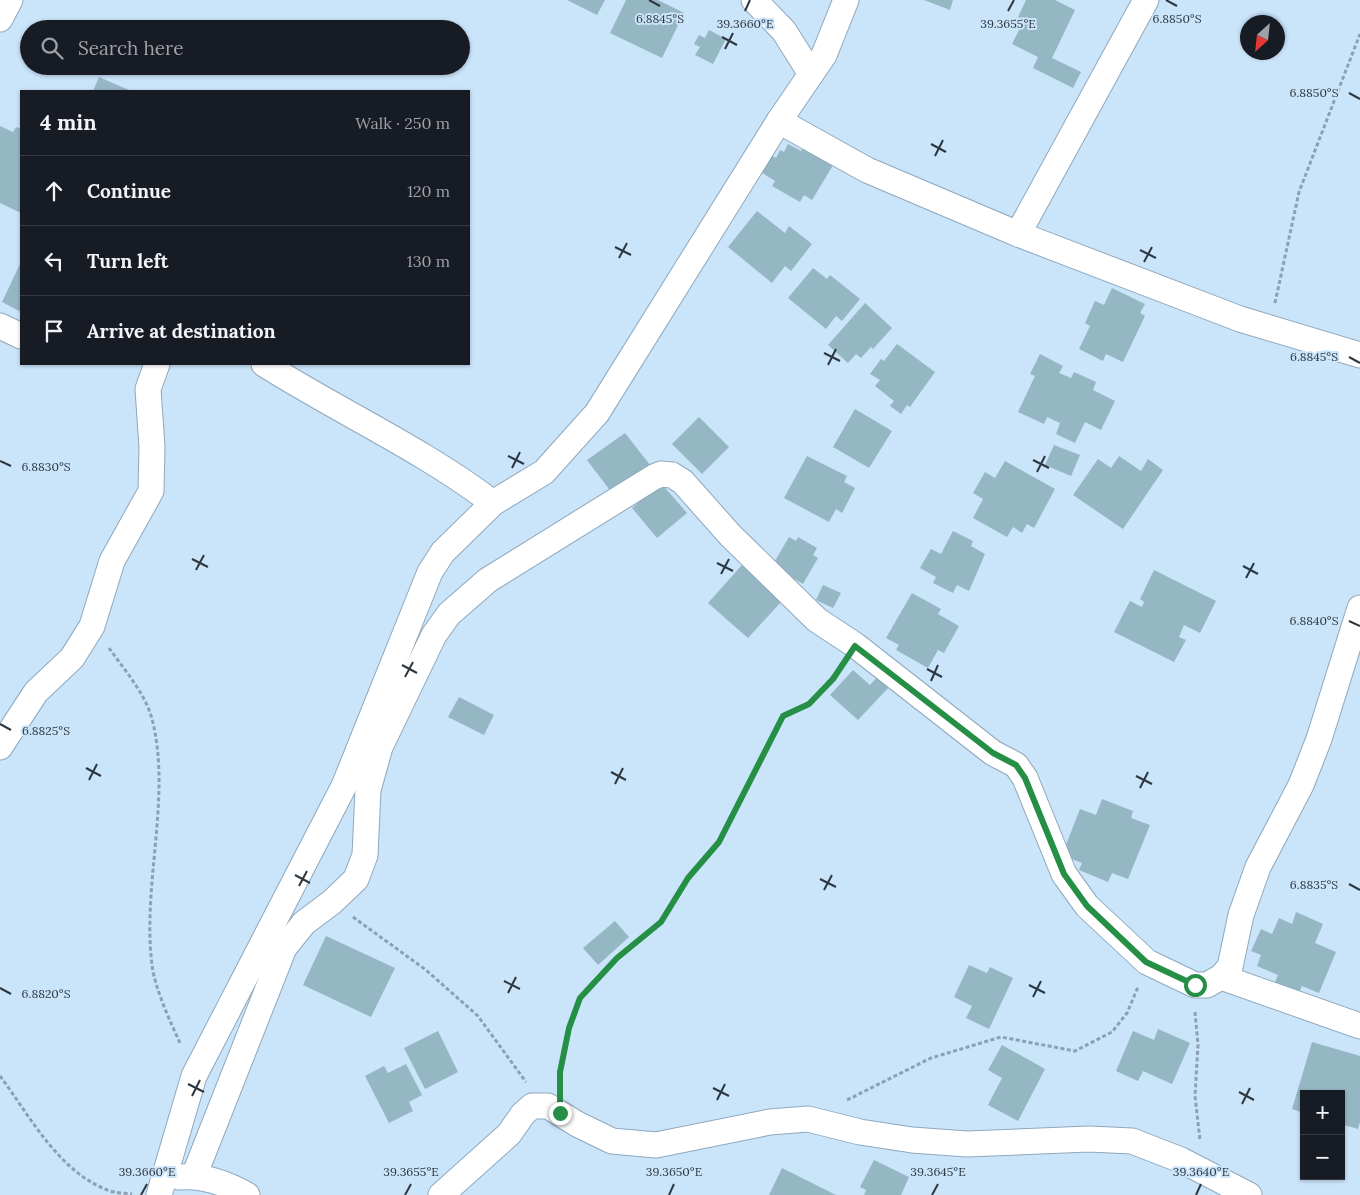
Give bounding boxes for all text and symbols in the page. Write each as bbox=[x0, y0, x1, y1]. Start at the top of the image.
text: 6.8845°S bbox=[636, 11, 684, 26]
text: 6.8850°S bbox=[1152, 11, 1202, 26]
north arrow bbox=[1240, 15, 1285, 60]
text: 39.3660°E bbox=[717, 16, 773, 31]
text: 39.3655°E bbox=[980, 16, 1036, 31]
search box bbox=[20, 20, 470, 75]
icon: search bbox=[38, 34, 66, 62]
text: Search here bbox=[78, 36, 184, 60]
text: 6.8850°S bbox=[1289, 85, 1339, 100]
text: 4 min bbox=[40, 109, 97, 136]
text: Walk · 250 m bbox=[355, 113, 450, 133]
icon: ahead bbox=[40, 177, 68, 205]
text: Continue bbox=[87, 179, 171, 203]
text: 120 m bbox=[407, 181, 450, 201]
icon: left bbox=[40, 247, 68, 275]
text: Turn left bbox=[87, 249, 168, 273]
text: 130 m bbox=[407, 251, 450, 271]
icon: arrive bbox=[40, 317, 68, 345]
text: Arrive at destination bbox=[87, 319, 276, 343]
text: 6.8845°S bbox=[1290, 349, 1338, 364]
text: 6.8830°S bbox=[21, 459, 71, 474]
text: 6.8840°S bbox=[1290, 613, 1339, 628]
text: 6.8825°S bbox=[22, 723, 70, 738]
text: 6.8835°S bbox=[1290, 877, 1338, 892]
route start bbox=[1184, 974, 1207, 997]
text: 6.8820°S bbox=[22, 986, 71, 1001]
map controls bbox=[1300, 1090, 1345, 1180]
button: + bbox=[1300, 1090, 1345, 1135]
route end bbox=[549, 1102, 572, 1125]
button: − bbox=[1300, 1135, 1345, 1180]
text: 39.3660°E bbox=[119, 1164, 175, 1179]
text: 39.3655°E bbox=[383, 1164, 439, 1179]
text: 39.3650°E bbox=[646, 1164, 702, 1179]
text: 39.3645°E bbox=[910, 1164, 966, 1179]
text: 39.3640°E bbox=[1173, 1164, 1229, 1179]

